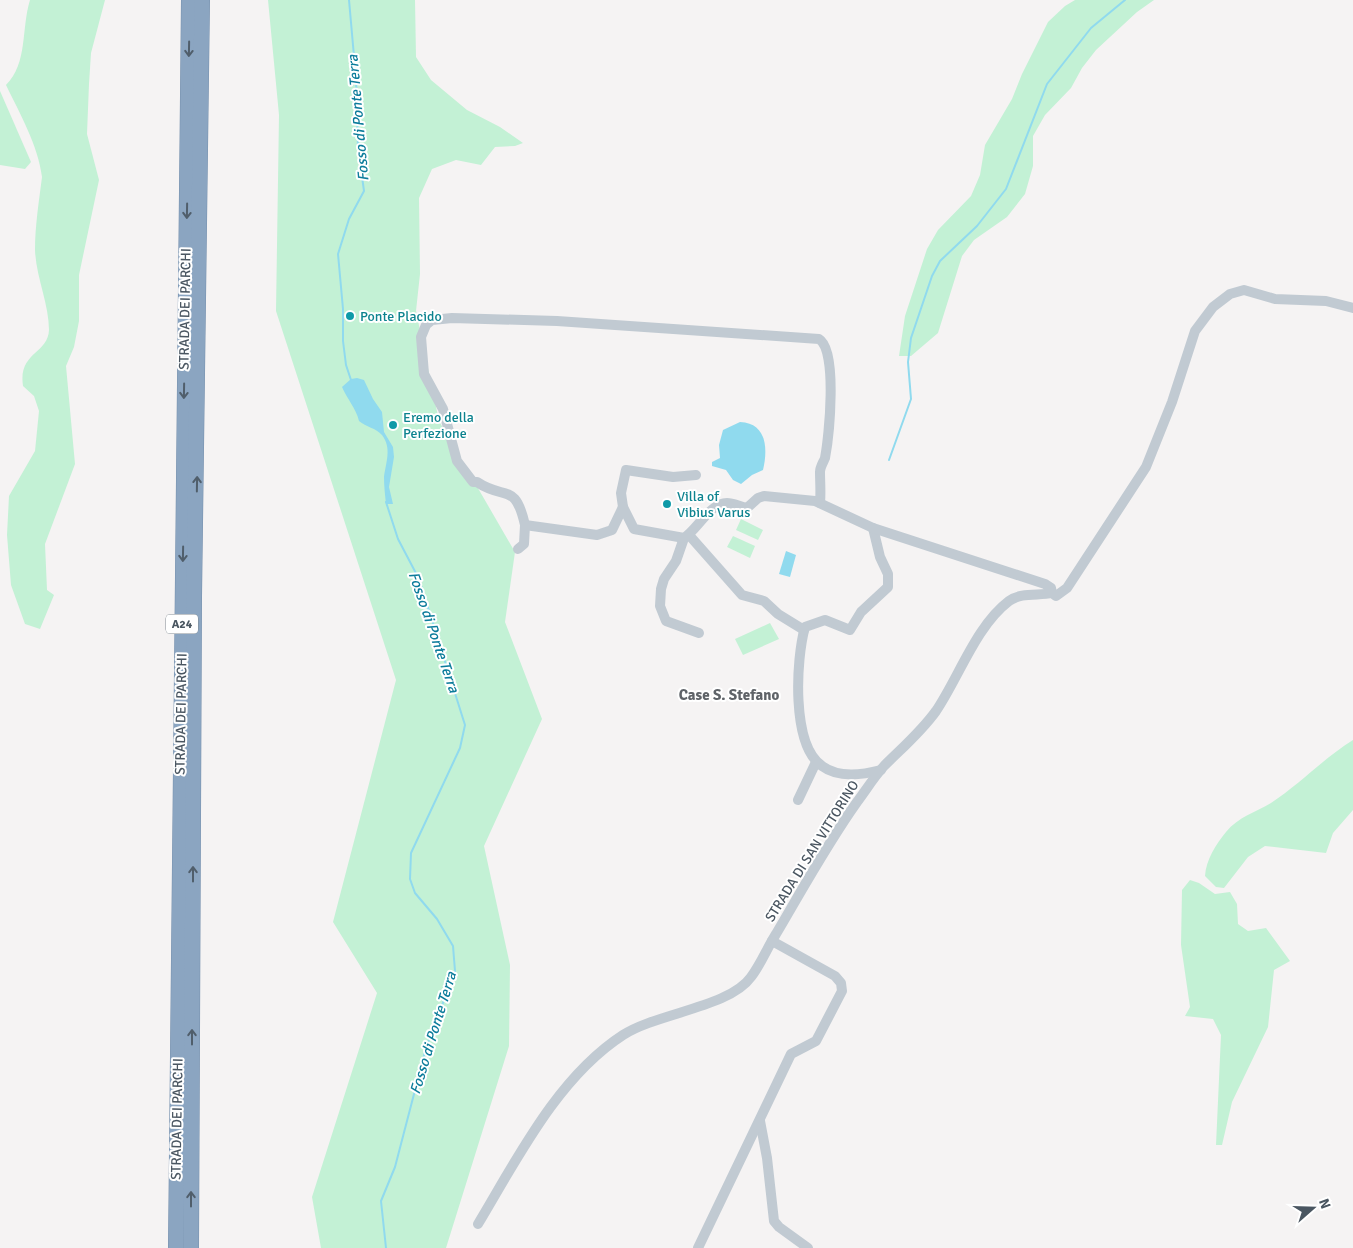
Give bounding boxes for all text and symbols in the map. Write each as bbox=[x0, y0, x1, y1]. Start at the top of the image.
one-way arrow bbox=[184, 40, 194, 56]
water label: Fosso di Ponte Terra bbox=[343, 54, 372, 182]
one-way arrow bbox=[182, 202, 192, 219]
street label: STRADA DEI PARCHI bbox=[175, 248, 195, 370]
place label: Ponte Placido bbox=[360, 308, 442, 325]
marker: Ponte Placido bbox=[344, 310, 356, 322]
one-way arrow bbox=[180, 383, 189, 399]
place label: Eremo della Perfezione bbox=[403, 409, 474, 442]
marker: Eremo della Perfezione bbox=[387, 419, 399, 431]
one-way arrow bbox=[192, 477, 201, 493]
place label: Villa of Vibius Varus bbox=[677, 488, 750, 521]
marker: Villa of Vibius Varus bbox=[661, 498, 673, 510]
one-way arrow bbox=[178, 545, 188, 561]
water label: Fosso di Ponte Terra bbox=[405, 569, 463, 695]
road number: A24 bbox=[166, 614, 198, 634]
street label: STRADA DEI PARCHI bbox=[171, 653, 191, 775]
district label: Case S. Stefano bbox=[679, 686, 779, 704]
street label: STRADA DI SAN VITTORINO bbox=[761, 777, 863, 925]
one-way arrow bbox=[188, 867, 198, 883]
water label: Fosso di Ponte Terra bbox=[406, 969, 460, 1096]
one-way arrow bbox=[187, 1029, 197, 1046]
street label: STRADA DEI PARCHI bbox=[167, 1058, 187, 1180]
north arrow bbox=[1288, 1183, 1338, 1233]
one-way arrow bbox=[186, 1192, 196, 1208]
text: N bbox=[1315, 1196, 1334, 1211]

